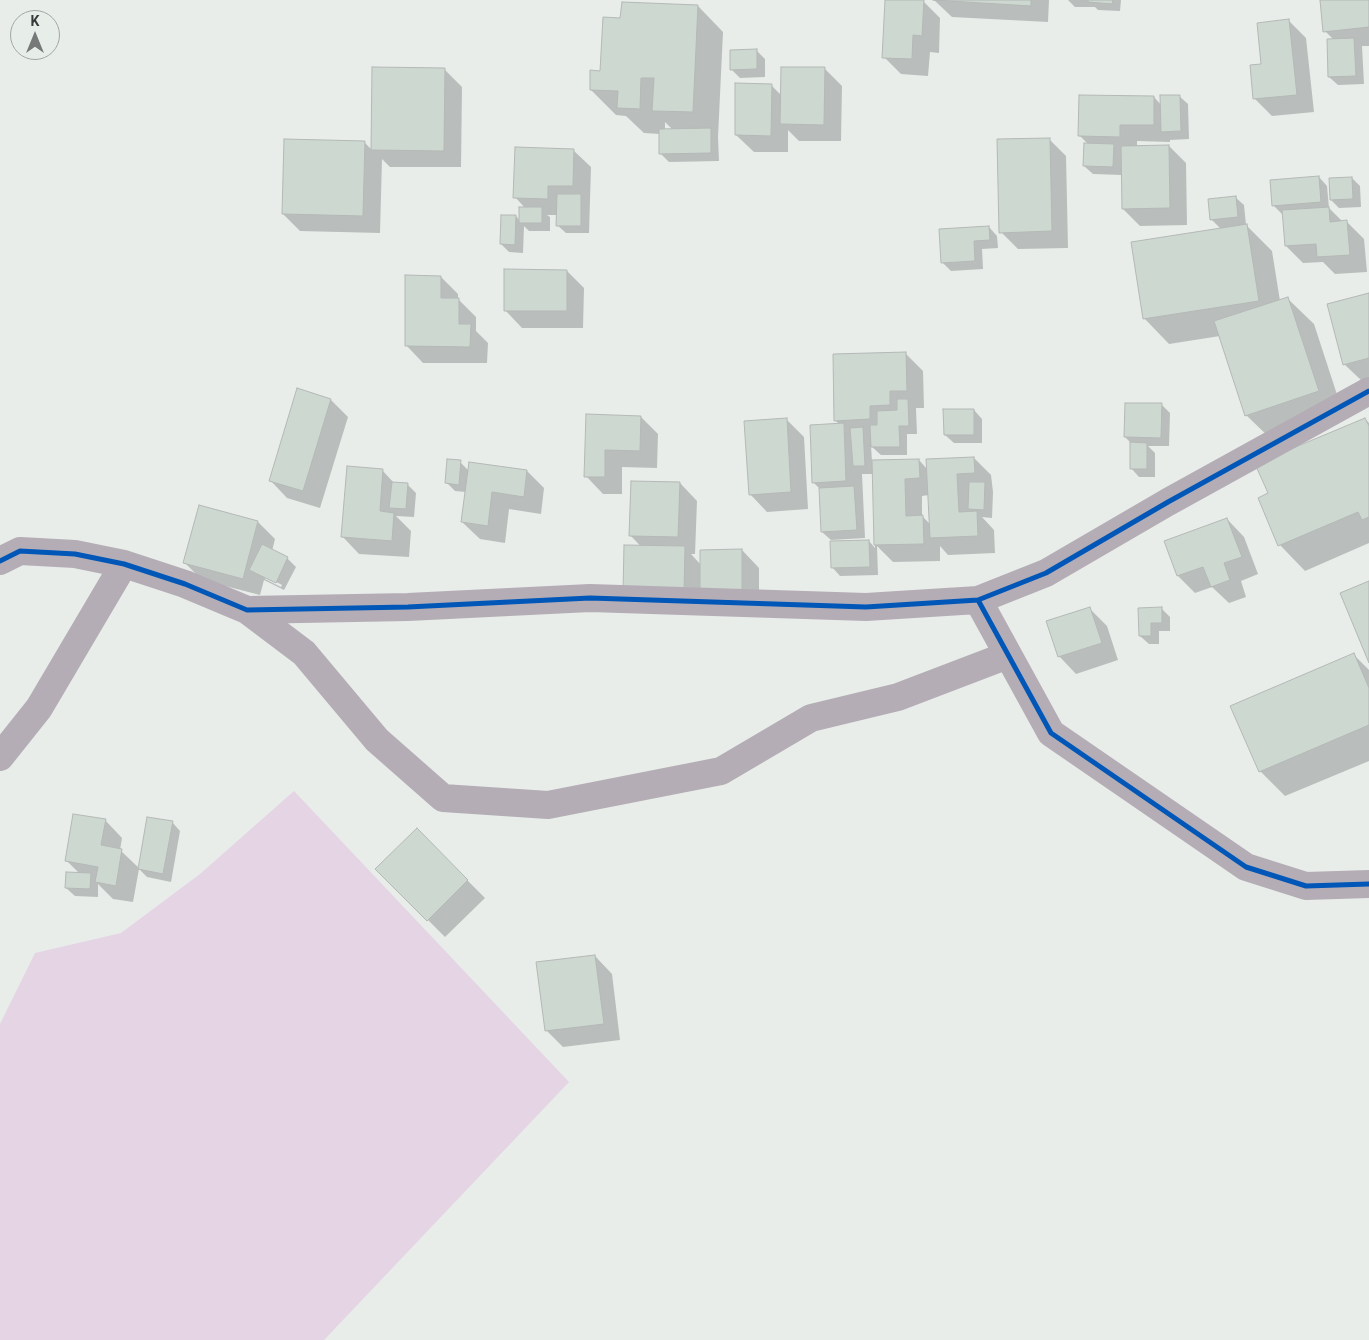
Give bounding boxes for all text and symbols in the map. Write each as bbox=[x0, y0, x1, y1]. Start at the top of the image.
north arrow bbox=[10, 10, 60, 60]
text: K bbox=[31, 13, 39, 29]

